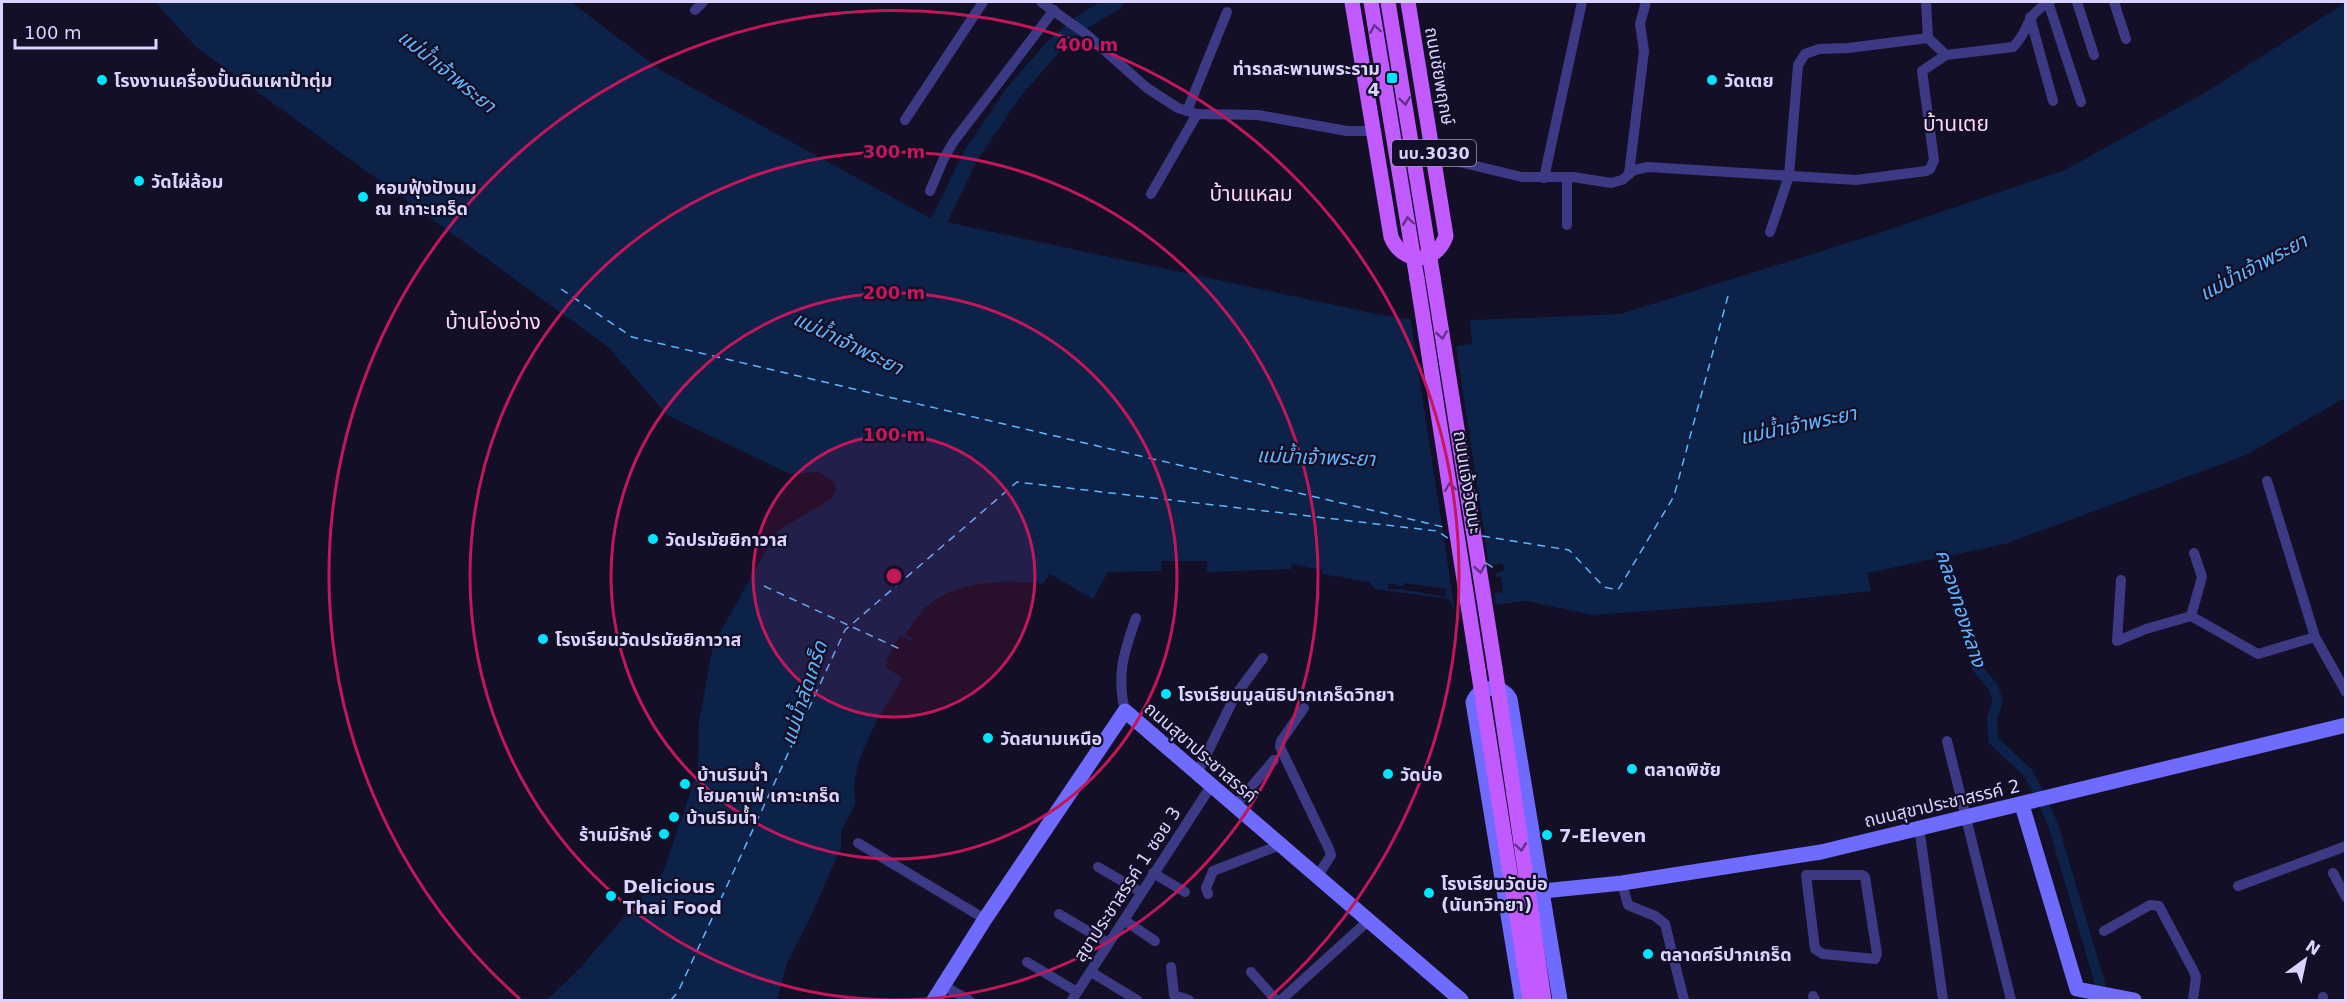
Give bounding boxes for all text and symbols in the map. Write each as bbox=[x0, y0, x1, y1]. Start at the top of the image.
scale bar bbox=[15, 12, 156, 50]
text: 100 m bbox=[24, 22, 82, 43]
water label: แม่น้ำเจ้าพระยา bbox=[393, 23, 503, 118]
one-way arrow bbox=[1370, 24, 1382, 34]
street label: ถนนชัยพฤกษ์ bbox=[1421, 25, 1459, 127]
text: 400 m bbox=[1056, 34, 1118, 55]
place label: ท่ารถสะพานพระราม 4 bbox=[1233, 58, 1380, 100]
place label: โรงงานเครื่องปั้นดินเผาป้าตุ่ม bbox=[114, 68, 332, 92]
place label: วัดเตย bbox=[1724, 70, 1774, 91]
marker: ท่ารถสะพานพระราม 4 bbox=[1385, 71, 1399, 85]
marker: โรงงานเครื่องปั้นดินเผาป้าตุ่ม bbox=[95, 73, 109, 87]
marker: วัดเตย bbox=[1705, 73, 1719, 87]
one-way arrow bbox=[1398, 96, 1410, 105]
district label: บ้านเตย bbox=[1923, 112, 1989, 136]
road number: นบ.3030 bbox=[1392, 140, 1476, 166]
text: 300 m bbox=[863, 141, 925, 162]
place label: วัดไผ่ล้อม bbox=[151, 171, 223, 192]
marker: วัดไผ่ล้อม bbox=[132, 174, 146, 188]
place label: หอมฟุ้งปังนม ณ เกาะเกร็ด bbox=[375, 177, 477, 219]
district label: บ้านแหลม bbox=[1209, 182, 1293, 206]
marker: หอมฟุ้งปังนม ณ เกาะเกร็ด bbox=[356, 190, 370, 204]
one-way arrow bbox=[1403, 217, 1415, 226]
water label: แม่น้ำเจ้าพระยา bbox=[2194, 226, 2312, 305]
text: 200 m bbox=[863, 282, 925, 303]
water label: แม่น้ำเจ้าพระยา bbox=[789, 304, 908, 380]
district label: บ้านโอ่งอ่าง bbox=[445, 310, 541, 334]
one-way arrow bbox=[1435, 330, 1448, 340]
water label: แม่น้ำเจ้าพระยา bbox=[1737, 399, 1859, 449]
text: 100 m bbox=[863, 424, 925, 445]
street label: ถนนแจ้งวัฒนะ bbox=[1449, 429, 1487, 535]
water label: แม่น้ำเจ้าพระยา bbox=[1256, 441, 1377, 471]
one-way arrow bbox=[1444, 483, 1456, 492]
place label: วัดปรมัยยิกาวาส bbox=[665, 529, 788, 550]
marker: วัดปรมัยยิกาวาส bbox=[646, 532, 660, 546]
water label: คลองทองหลาง bbox=[1931, 546, 1992, 671]
one-way arrow bbox=[1473, 564, 1485, 574]
centre of rings bbox=[884, 566, 904, 586]
place label: โรงเรียนวัดปรมัยยิกาวาส bbox=[555, 629, 742, 650]
marker: โรงเรียนวัดปรมัยยิกาวาส bbox=[536, 632, 550, 646]
water label: แม่น้ำลัดเกร็ด bbox=[774, 637, 832, 748]
place label: โรงเรียนมูลนิธิปากเกร็ดวิทยา bbox=[1178, 684, 1395, 706]
marker: โรงเรียนมูลนิธิปากเกร็ดวิทยา bbox=[1159, 687, 1173, 701]
street label: ถนนสุขาประชาสรรค์ bbox=[1140, 697, 1262, 807]
place label: วัดสนามเหนือ bbox=[1000, 728, 1102, 749]
marker: วัดสนามเหนือ bbox=[981, 731, 995, 745]
place label: ตลาดพิชัย bbox=[1644, 759, 1721, 780]
place label: บ้านริมน้ำ โฮมคาเฟ่ เกาะเกร็ด bbox=[697, 762, 840, 806]
marker: ตลาดพิชัย bbox=[1625, 762, 1639, 776]
place label: วัดบ่อ bbox=[1400, 764, 1443, 785]
marker: วัดบ่อ bbox=[1381, 767, 1395, 781]
street label: ถนนสุขาประชาสรรค์ 2 bbox=[1862, 775, 2022, 832]
marker: บ้านริมน้ำ โฮมคาเฟ่ เกาะเกร็ด bbox=[678, 777, 692, 791]
street label: สุขาประชาสรรค์ 1 ซอย 3 bbox=[1069, 803, 1186, 966]
place label: บ้านริมน้ำ bbox=[686, 805, 757, 828]
marker: บ้านริมน้ำ bbox=[667, 810, 681, 824]
place label: ร้านมีรักษ์ bbox=[579, 824, 652, 845]
place label: 7-Eleven bbox=[1559, 825, 1646, 846]
marker: ร้านมีรักษ์ bbox=[657, 827, 671, 841]
marker: 7-Eleven bbox=[1540, 828, 1554, 842]
one-way arrow bbox=[1515, 843, 1527, 852]
place label: โรงเรียนวัดบ่อ (นันทวิทยา) bbox=[1441, 873, 1548, 915]
place label: Delicious Thai Food bbox=[623, 876, 722, 918]
marker: โรงเรียนวัดบ่อ (นันทวิทยา) bbox=[1422, 886, 1436, 900]
marker: Delicious Thai Food bbox=[604, 889, 618, 903]
north arrow bbox=[2275, 930, 2335, 990]
text: N bbox=[2302, 936, 2324, 959]
place label: ตลาดศรีปากเกร็ด bbox=[1660, 944, 1792, 965]
marker: ตลาดศรีปากเกร็ด bbox=[1641, 947, 1655, 961]

